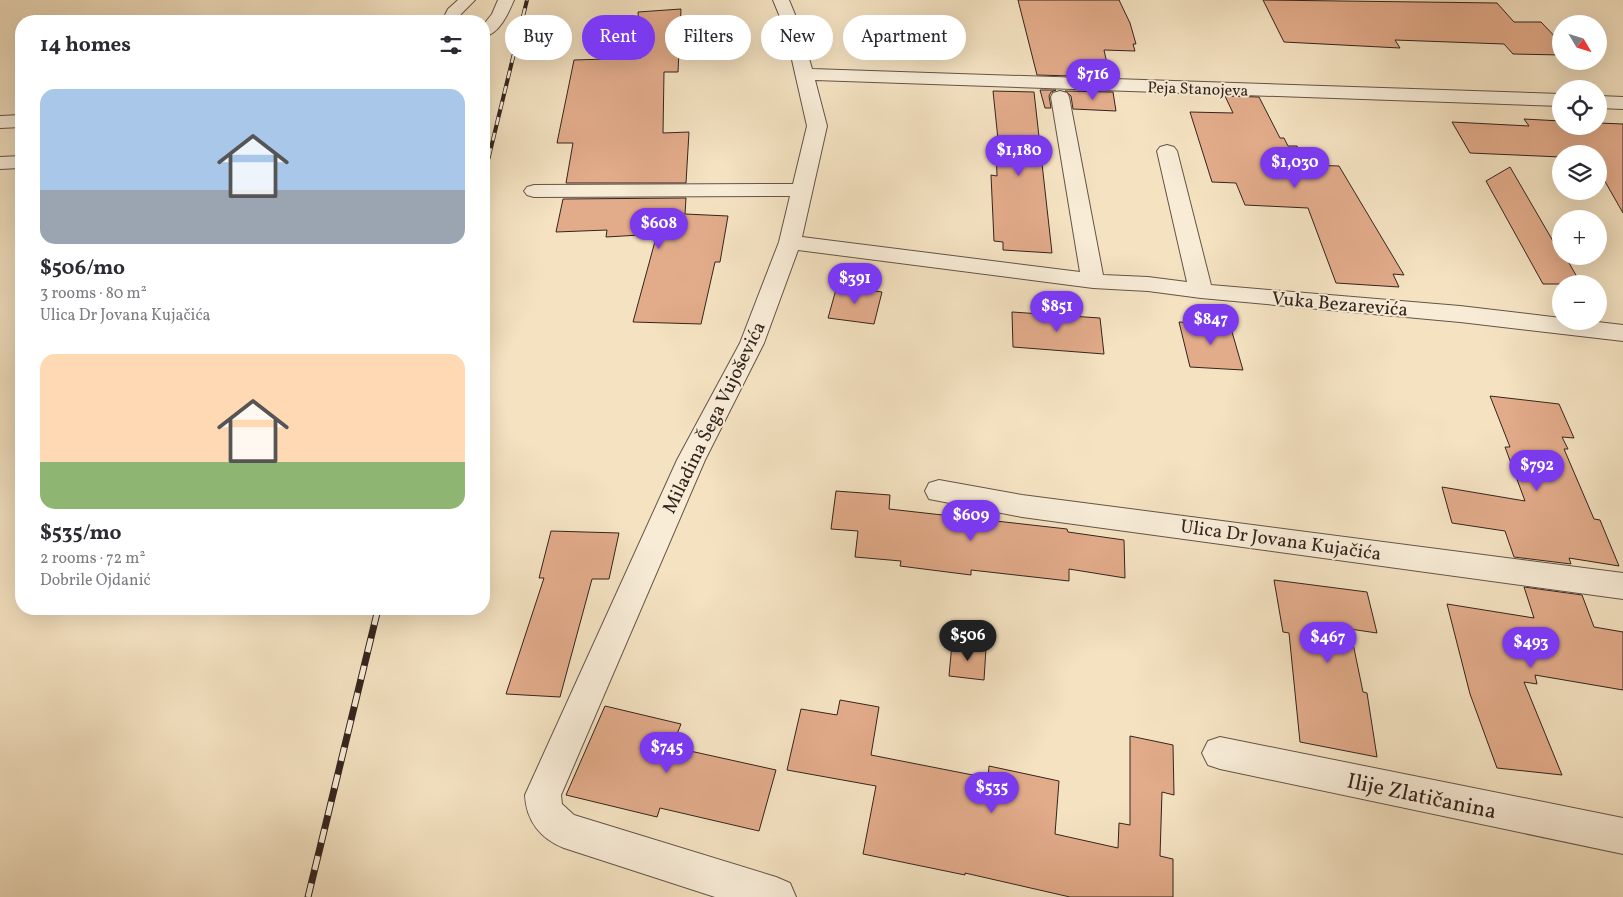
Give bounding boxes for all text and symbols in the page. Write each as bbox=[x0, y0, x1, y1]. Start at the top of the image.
chip: Buy bbox=[505, 15, 572, 60]
chip: Rent bbox=[582, 15, 655, 60]
chip: Filters bbox=[665, 15, 751, 60]
chip: New bbox=[761, 15, 833, 60]
chip: Apartment bbox=[843, 15, 966, 60]
north arrow bbox=[1552, 15, 1608, 70]
map controls bbox=[1552, 15, 1607, 330]
text: 14 homes bbox=[40, 31, 131, 60]
icon: filters bbox=[437, 31, 465, 59]
pin: $716 bbox=[1063, 58, 1123, 101]
text: $716 bbox=[1077, 64, 1109, 86]
street label: Peja Stanojeva bbox=[1147, 77, 1249, 103]
button: locate bbox=[1552, 80, 1607, 135]
icon: home bbox=[208, 121, 298, 211]
pin: $1,180 bbox=[978, 134, 1060, 177]
text: $1,180 bbox=[997, 140, 1042, 162]
button: layers bbox=[1552, 145, 1607, 200]
pin: $1,030 bbox=[1254, 146, 1336, 189]
text: $1,030 bbox=[1271, 152, 1319, 174]
pin: $608 bbox=[629, 208, 689, 250]
button: + bbox=[1552, 210, 1607, 265]
text: $608 bbox=[641, 213, 677, 235]
text: $506/mo bbox=[40, 254, 125, 283]
pin: $391 bbox=[825, 262, 885, 305]
text: $391 bbox=[839, 268, 871, 290]
button: − bbox=[1552, 275, 1607, 330]
text: 3 rooms · 80 m² bbox=[40, 283, 147, 305]
street label: Vuka Bezarevića bbox=[1271, 286, 1409, 324]
pin: $851 bbox=[1027, 290, 1087, 333]
text: $851 bbox=[1041, 296, 1073, 318]
pin: $847 bbox=[1181, 304, 1241, 346]
text: Ulica Dr Jovana Kujačića bbox=[40, 305, 211, 327]
text: $847 bbox=[1194, 309, 1228, 331]
street label: Miladina Šega Vujoševića bbox=[657, 318, 773, 518]
icon: home bbox=[208, 386, 298, 476]
pin: $792 bbox=[1507, 450, 1567, 492]
text: $792 bbox=[1520, 455, 1554, 477]
pin: $609 bbox=[941, 500, 1001, 542]
text: $609 bbox=[953, 505, 989, 527]
street label: Ulica Dr Jovana Kujačića bbox=[1179, 514, 1383, 568]
text: $535/mo bbox=[40, 519, 121, 548]
text: 2 rooms · 72 m² bbox=[40, 548, 145, 570]
text: Dobrile Ojdanić bbox=[40, 570, 151, 592]
pin: $506 bbox=[938, 620, 998, 662]
pin: $467 bbox=[1298, 622, 1358, 664]
text: $506 bbox=[950, 625, 986, 647]
pin: $493 bbox=[1501, 626, 1561, 669]
text: $467 bbox=[1311, 627, 1345, 649]
text: $493 bbox=[1513, 632, 1549, 654]
pin: $745 bbox=[637, 732, 697, 774]
text: $745 bbox=[651, 737, 683, 759]
street label: Ilije Zlatičanina bbox=[1344, 766, 1499, 828]
pin: $535 bbox=[962, 772, 1022, 814]
text: $535 bbox=[976, 777, 1008, 799]

